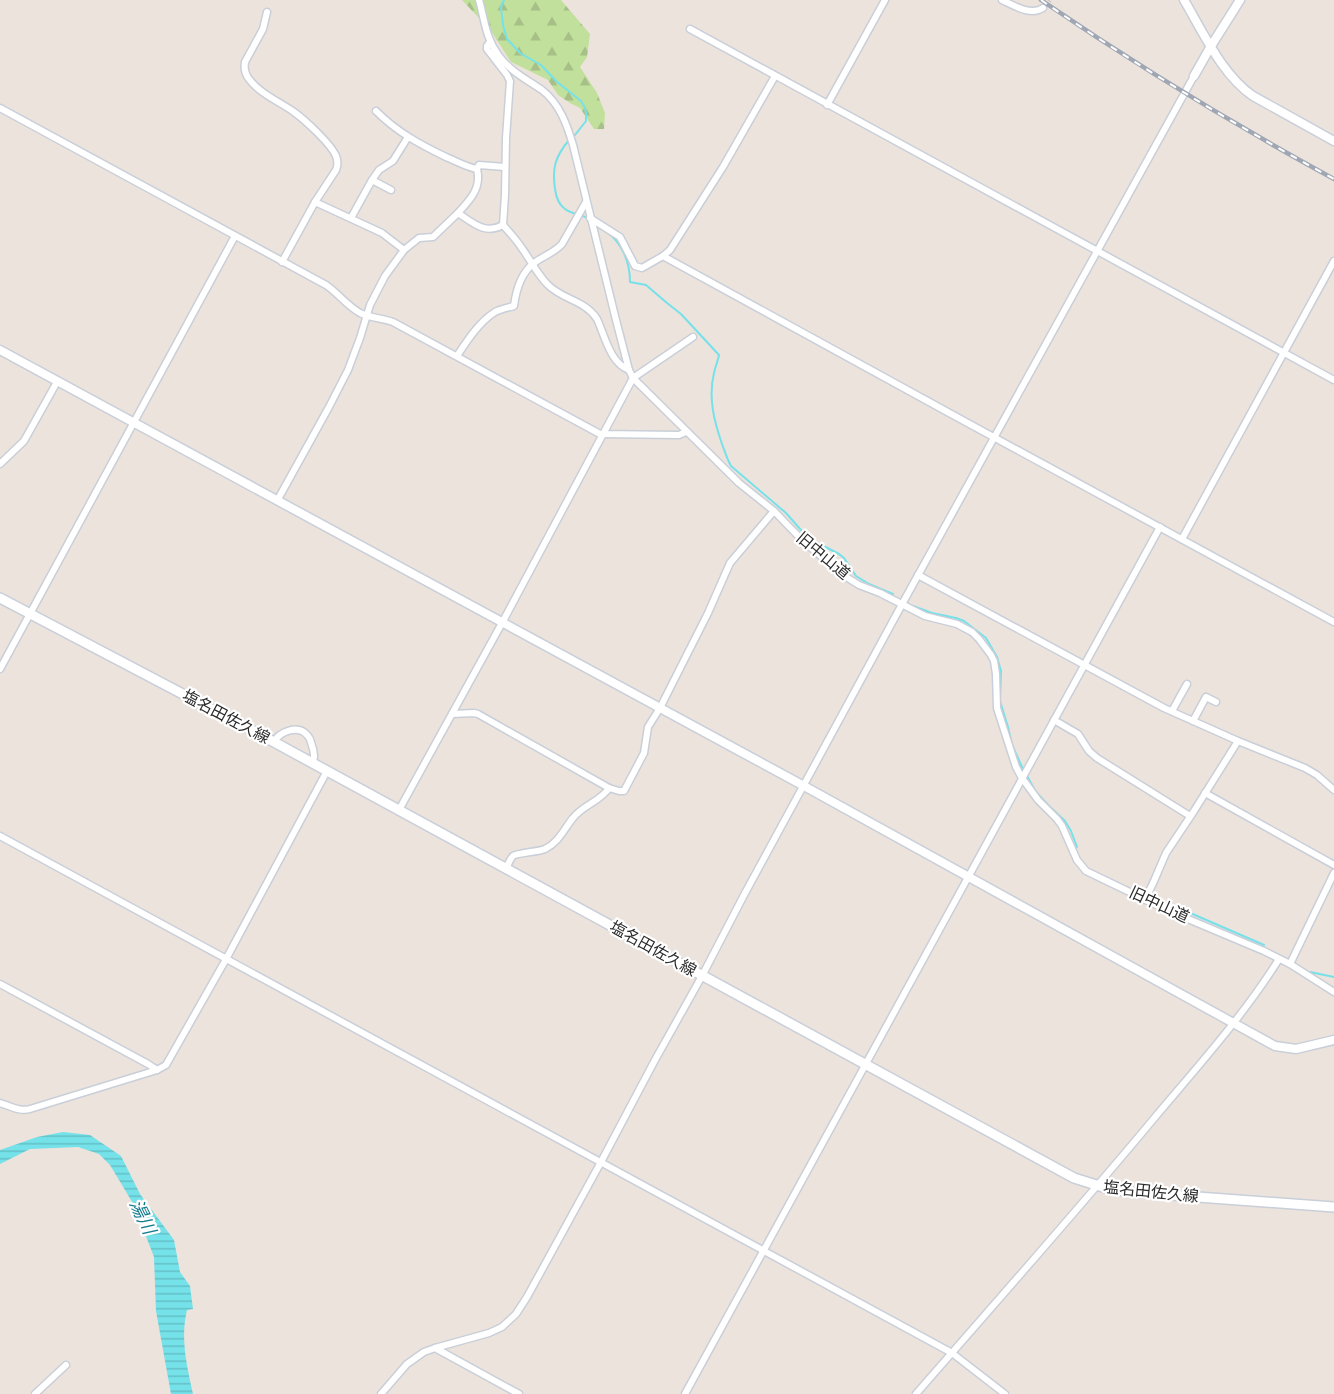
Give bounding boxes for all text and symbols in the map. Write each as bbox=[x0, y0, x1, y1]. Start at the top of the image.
street label: 旧中山道 bbox=[791, 527, 855, 585]
street label: 塩名田佐久線 bbox=[178, 685, 274, 749]
street label: 旧中山道 bbox=[1125, 882, 1193, 928]
street label: 塩名田佐久線 bbox=[606, 916, 700, 982]
street label: 塩名田佐久線 bbox=[1102, 1176, 1200, 1208]
water label: 湯川 bbox=[123, 1195, 162, 1240]

